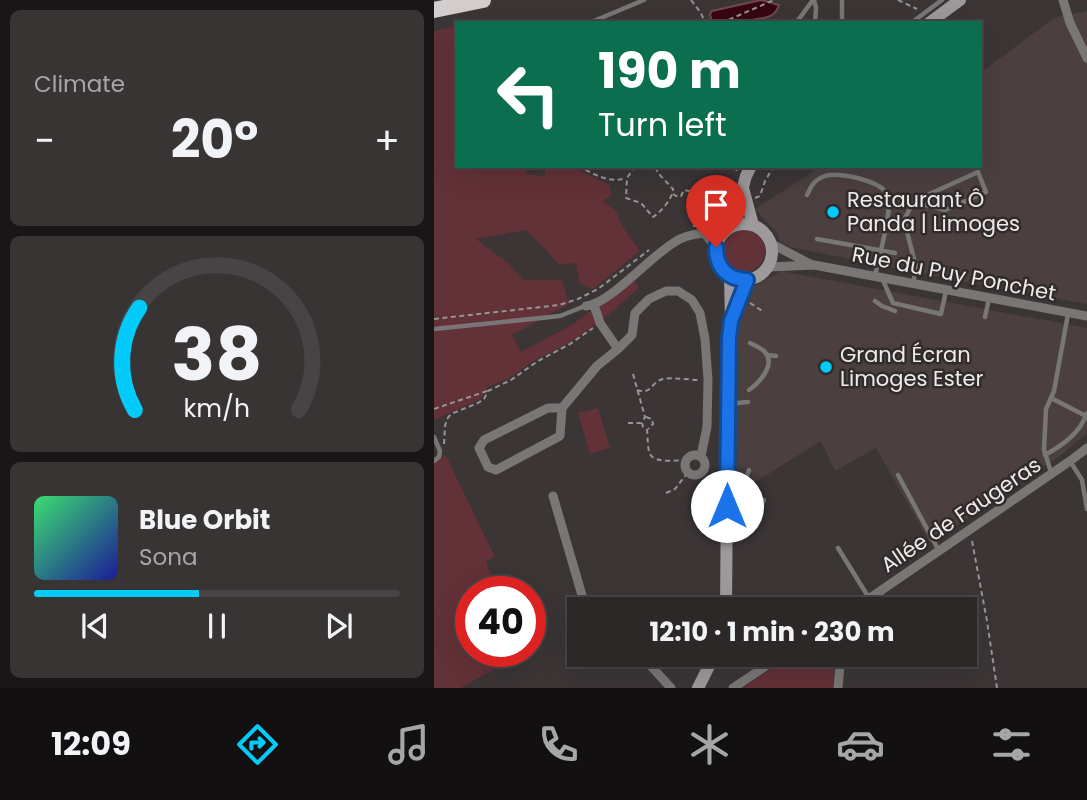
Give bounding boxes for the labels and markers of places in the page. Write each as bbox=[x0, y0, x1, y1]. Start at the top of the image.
pin bbox=[686, 175, 746, 247]
place label: Restaurant Ô Panda | Limoges bbox=[847, 185, 1020, 238]
marker: Restaurant Ô Panda | Limoges bbox=[825, 204, 841, 220]
place label: Grand Écran Limoges Ester bbox=[840, 340, 983, 393]
marker: Grand Écran Limoges Ester bbox=[818, 359, 834, 375]

